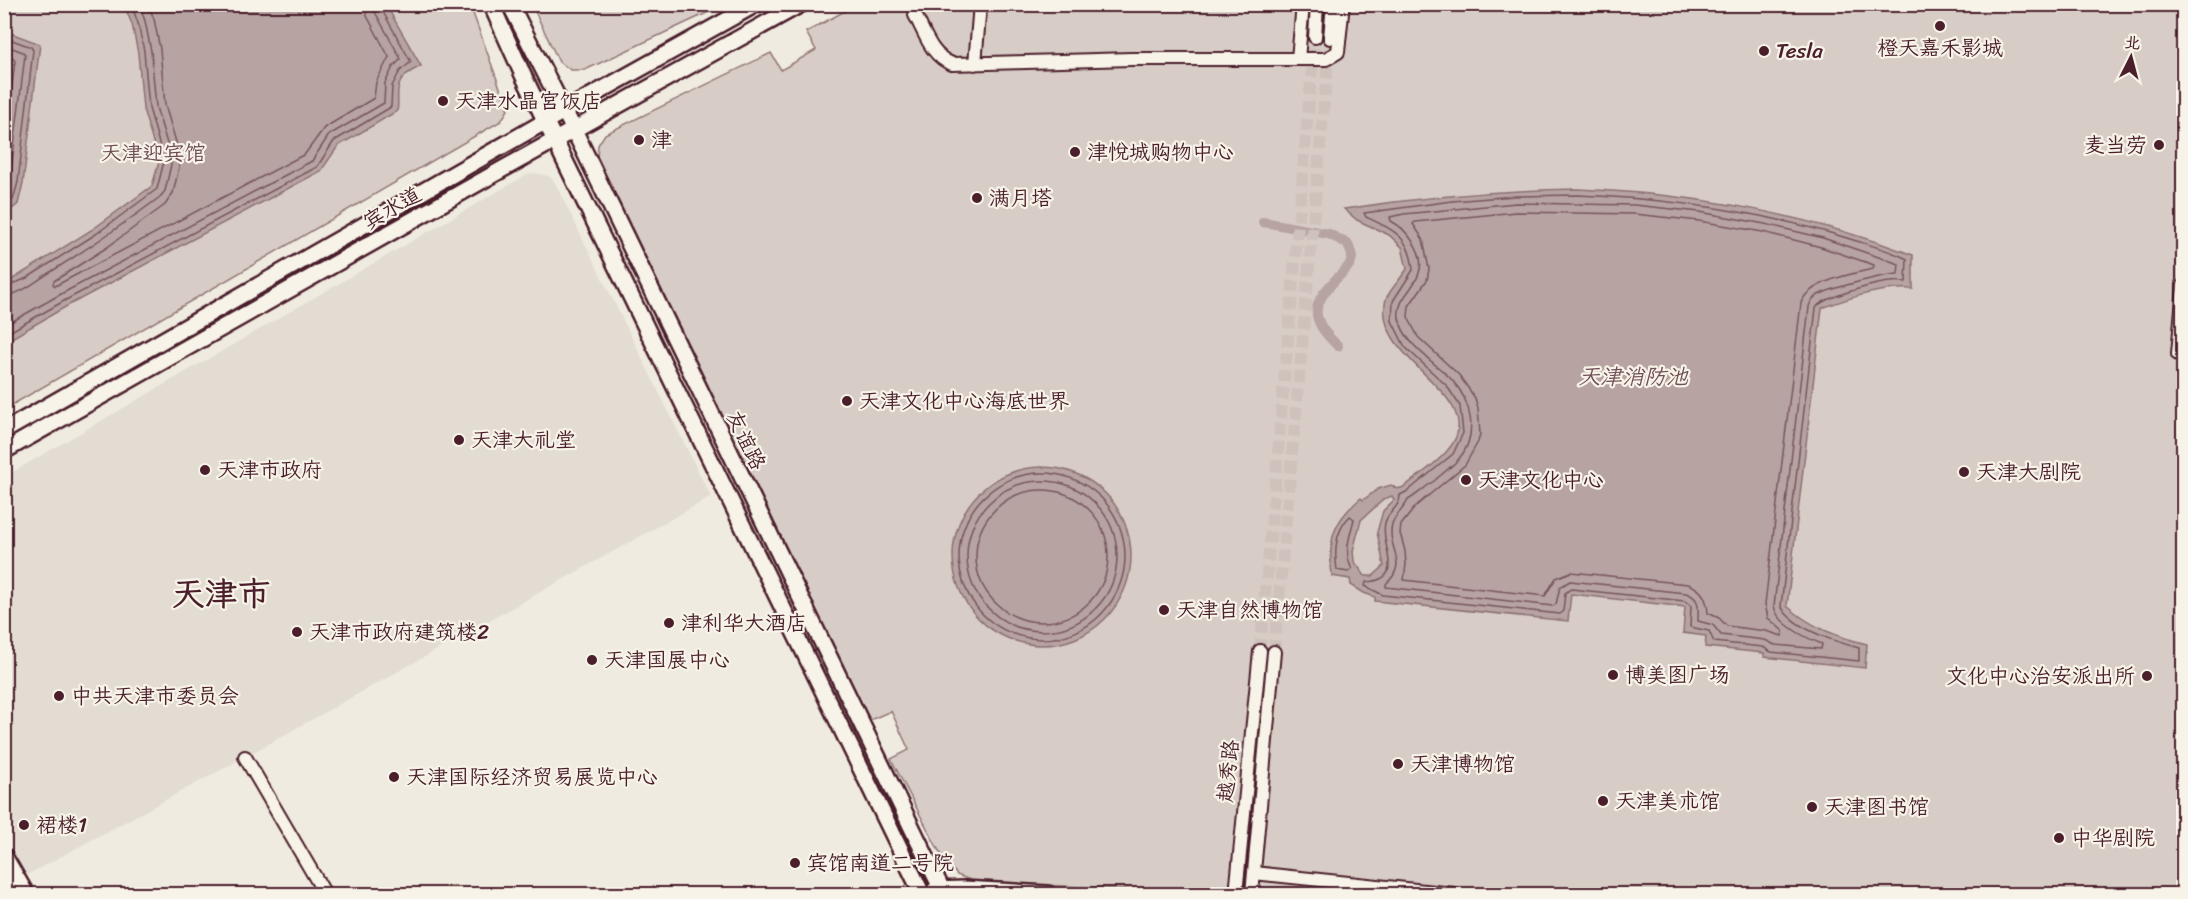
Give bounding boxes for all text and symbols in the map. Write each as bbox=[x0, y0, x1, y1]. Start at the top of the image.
marker: 橙天嘉禾影城 bbox=[1933, 19, 1947, 33]
north arrow bbox=[2101, 27, 2161, 87]
text: 北 bbox=[2123, 27, 2142, 58]
place label: 橙天嘉禾影城 bbox=[1877, 29, 2003, 67]
place label: Tesla bbox=[1776, 32, 1823, 70]
marker: Tesla bbox=[1757, 44, 1771, 58]
place label: 天津水晶宫饭店 bbox=[455, 82, 602, 120]
marker: 天津水晶宫饭店 bbox=[436, 94, 450, 108]
place label: 津 bbox=[651, 121, 672, 159]
place label: 麦当劳 bbox=[2084, 126, 2147, 164]
marker: 津 bbox=[632, 133, 646, 147]
place label: 津悦城购物中心 bbox=[1087, 133, 1234, 171]
park label: 天津迎宾馆 bbox=[101, 134, 206, 172]
marker: 麦当劳 bbox=[2152, 138, 2166, 152]
marker: 津悦城购物中心 bbox=[1068, 145, 1082, 159]
street label: 宾水道 bbox=[355, 176, 429, 240]
place label: 满月塔 bbox=[989, 179, 1052, 217]
marker: 满月塔 bbox=[970, 191, 984, 205]
water label: 天津消防池 bbox=[1578, 357, 1689, 396]
place label: 天津文化中心海底世界 bbox=[859, 382, 1069, 420]
marker: 天津文化中心海底世界 bbox=[840, 394, 854, 408]
street label: 友谊路 bbox=[715, 403, 777, 477]
place label: 天津大礼堂 bbox=[471, 421, 576, 459]
marker: 天津大礼堂 bbox=[452, 433, 466, 447]
place label: 天津市政府 bbox=[217, 451, 322, 489]
place label: 天津大剧院 bbox=[1976, 453, 2081, 491]
place label: 天津文化中心 bbox=[1478, 461, 1604, 499]
marker: 天津市政府 bbox=[198, 463, 212, 477]
marker: 天津大剧院 bbox=[1957, 465, 1971, 479]
marker: 天津文化中心 bbox=[1459, 473, 1473, 487]
district label: 天津市 bbox=[172, 565, 271, 623]
place label: 天津自然博物馆 bbox=[1176, 591, 1323, 629]
marker: 天津自然博物馆 bbox=[1157, 603, 1171, 617]
place label: 津利华大酒店 bbox=[681, 604, 807, 642]
place label: 天津市政府建筑楼2 bbox=[309, 613, 489, 651]
marker: 津利华大酒店 bbox=[662, 616, 676, 630]
marker: 天津市政府建筑楼2 bbox=[290, 625, 304, 639]
place label: 天津国展中心 bbox=[604, 641, 730, 679]
marker: 天津国展中心 bbox=[585, 653, 599, 667]
place label: 博美图广场 bbox=[1625, 656, 1730, 694]
place label: 文化中心治安派出所 bbox=[1946, 657, 2135, 695]
marker: 博美图广场 bbox=[1606, 668, 1620, 682]
marker: 文化中心治安派出所 bbox=[2140, 669, 2154, 683]
place label: 中共天津市委员会 bbox=[71, 677, 239, 715]
marker: 中共天津市委员会 bbox=[52, 689, 66, 703]
street label: 越秀路 bbox=[1206, 738, 1250, 804]
place label: 天津博物馆 bbox=[1410, 745, 1515, 783]
marker: 天津博物馆 bbox=[1391, 757, 1405, 771]
place label: 天津国际经济贸易展览中心 bbox=[406, 758, 658, 796]
marker: 天津国际经济贸易展览中心 bbox=[387, 770, 401, 784]
place label: 天津美术馆 bbox=[1615, 782, 1720, 820]
place label: 天津图书馆 bbox=[1824, 788, 1929, 826]
marker: 天津美术馆 bbox=[1596, 794, 1610, 808]
marker: 天津图书馆 bbox=[1805, 800, 1819, 814]
place label: 裙楼1 bbox=[36, 806, 87, 844]
marker: 裙楼1 bbox=[17, 818, 31, 832]
place label: 中华剧院 bbox=[2071, 819, 2155, 857]
marker: 中华剧院 bbox=[2052, 831, 2066, 845]
place label: 宾馆南道二号院 bbox=[807, 844, 954, 882]
marker: 宾馆南道二号院 bbox=[788, 856, 802, 870]

